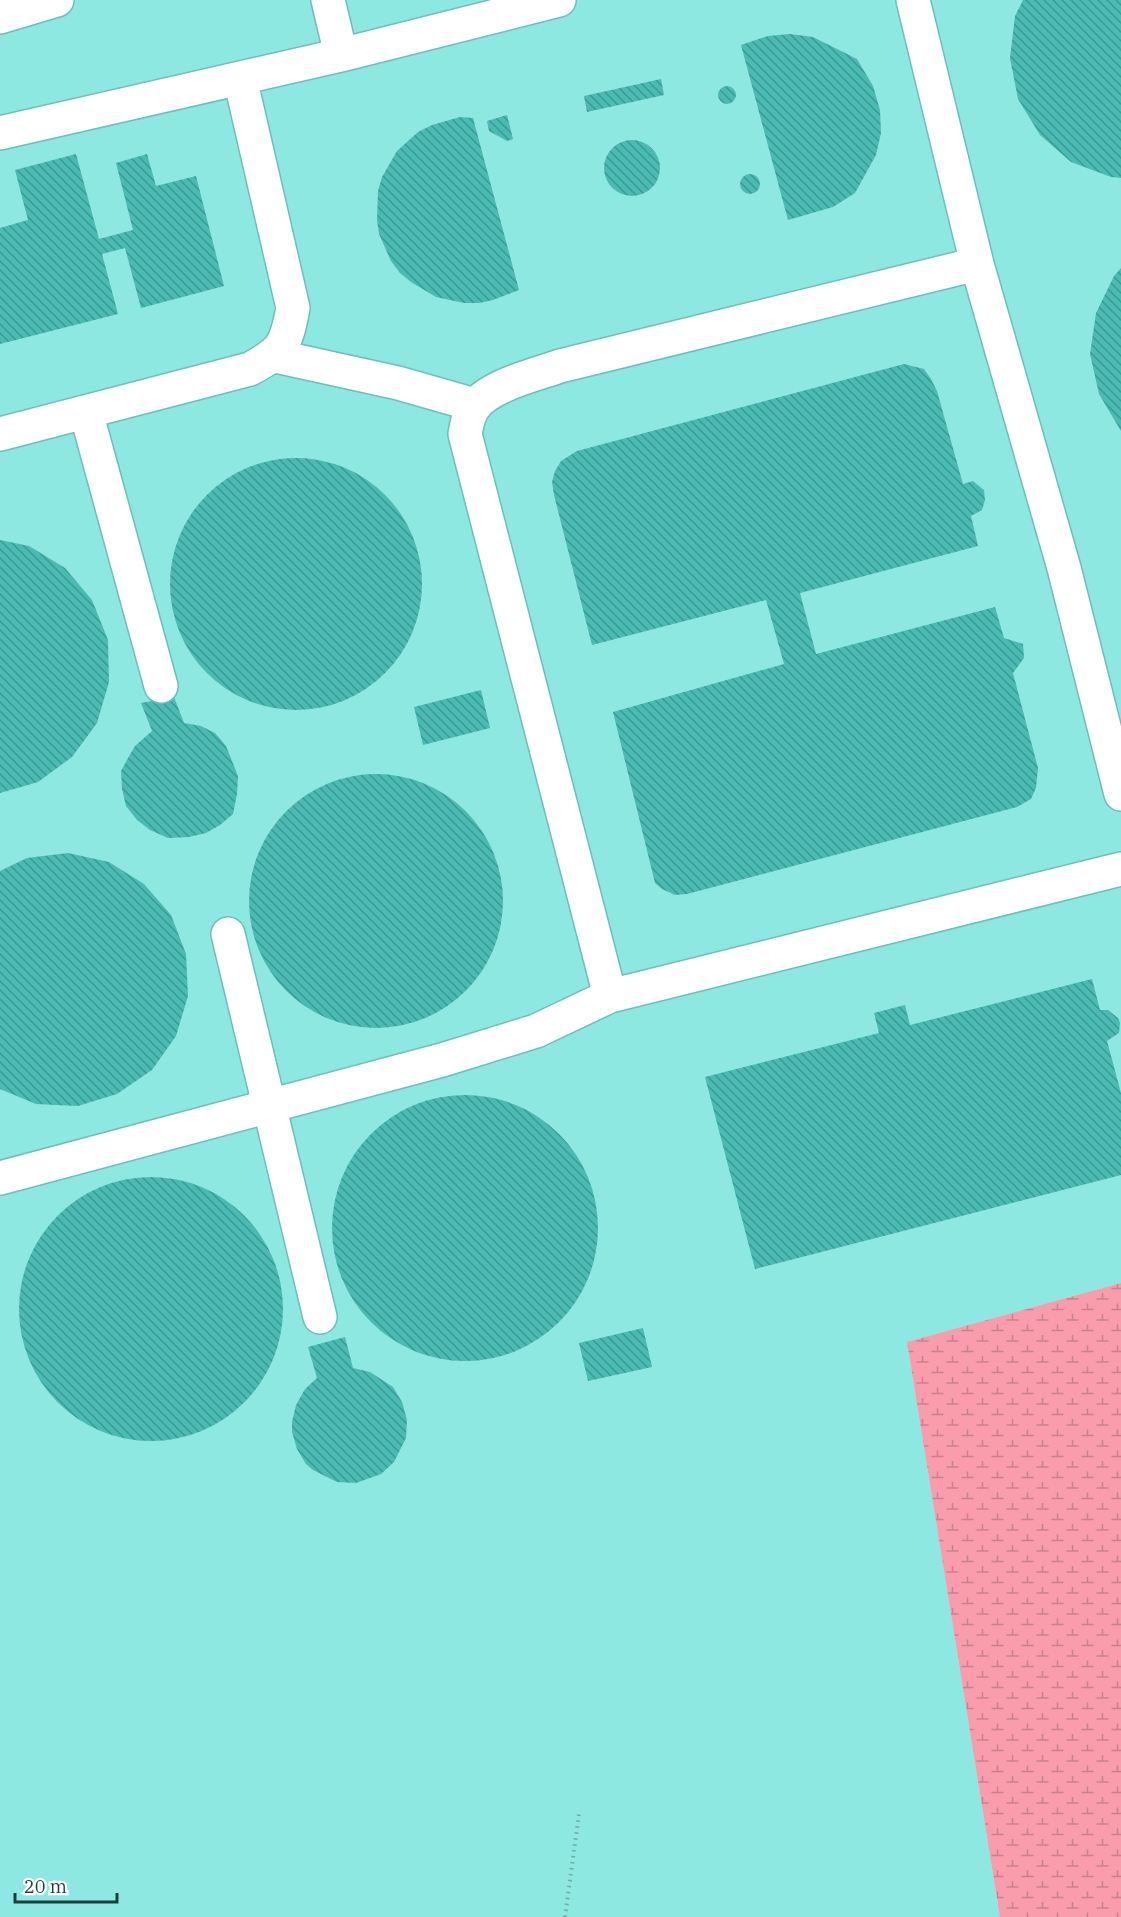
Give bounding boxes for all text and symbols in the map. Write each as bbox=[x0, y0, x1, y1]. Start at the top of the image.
scale bar bbox=[15, 1866, 117, 1904]
text: 20 m bbox=[24, 1875, 67, 1898]

